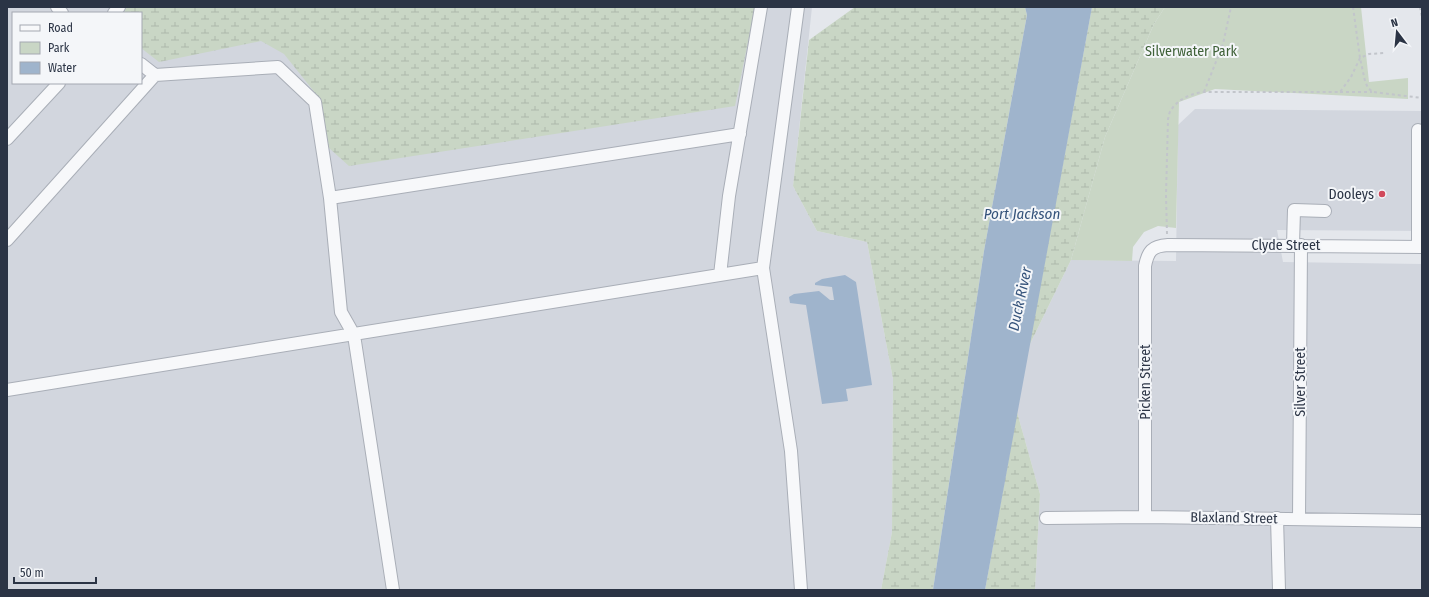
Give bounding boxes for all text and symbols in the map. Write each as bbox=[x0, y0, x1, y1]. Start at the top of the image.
legend bbox=[12, 12, 142, 84]
north arrow bbox=[1377, 12, 1417, 52]
text: N bbox=[1389, 16, 1399, 30]
text: Road bbox=[48, 21, 73, 35]
text: Park bbox=[48, 41, 70, 55]
park label: Silverwater Park bbox=[1145, 43, 1238, 60]
text: Water bbox=[48, 61, 77, 75]
place label: Dooleys bbox=[1329, 186, 1374, 203]
marker: Dooleys bbox=[1377, 189, 1387, 199]
water label: Port Jackson bbox=[984, 205, 1060, 223]
street label: Clyde Street bbox=[1252, 237, 1321, 254]
water label: Duck River bbox=[1004, 265, 1036, 333]
street label: Picken Street bbox=[1137, 344, 1154, 420]
street label: Silver Street bbox=[1292, 347, 1309, 417]
street label: Blaxland Street bbox=[1190, 509, 1278, 527]
scale bar bbox=[14, 559, 96, 585]
text: 50 m bbox=[20, 566, 44, 580]

